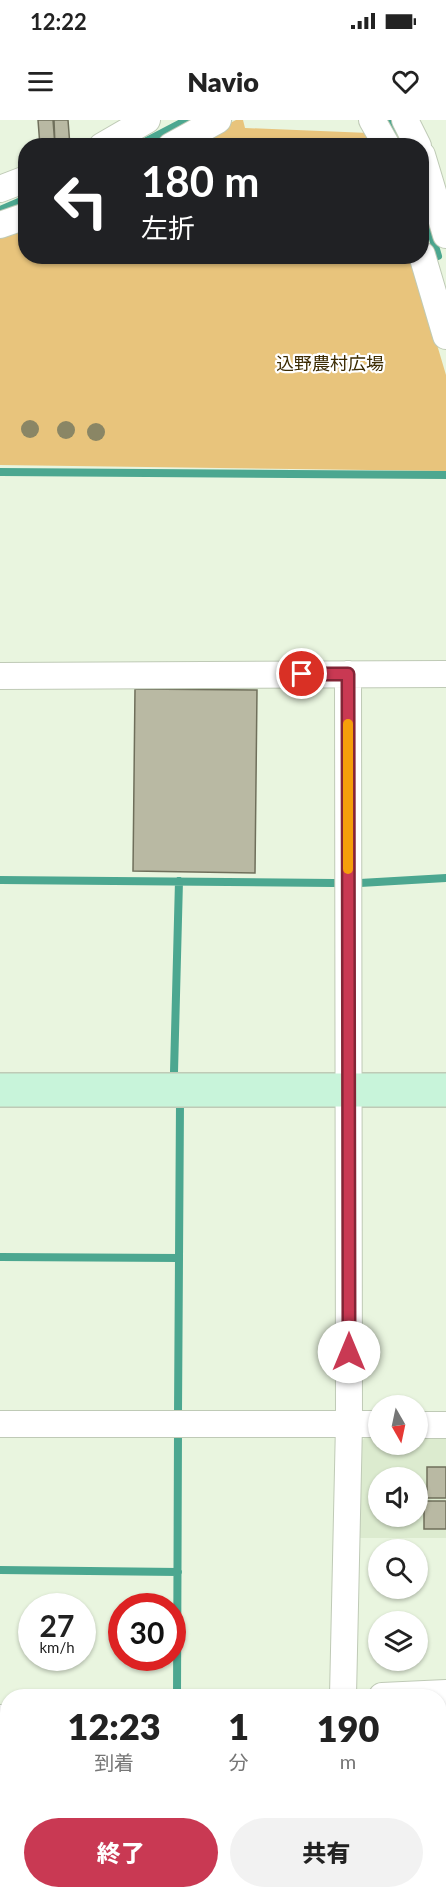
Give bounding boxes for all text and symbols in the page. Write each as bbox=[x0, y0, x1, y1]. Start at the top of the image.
text: 12:22 bbox=[30, 8, 87, 35]
icon: menu bbox=[24, 65, 57, 98]
text: Navio bbox=[187, 65, 259, 98]
icon: heart bbox=[389, 65, 422, 98]
text: 180 m bbox=[141, 156, 259, 206]
icon: left bbox=[42, 162, 120, 240]
text: 左折 bbox=[141, 211, 195, 244]
park label: 込野農村広場 bbox=[276, 352, 384, 374]
pin bbox=[276, 648, 327, 699]
icon: arrive bbox=[285, 657, 318, 690]
position arrow bbox=[317, 1320, 381, 1384]
north arrow bbox=[368, 1395, 428, 1455]
map controls bbox=[368, 1395, 428, 1671]
button: sound bbox=[368, 1467, 428, 1527]
button: search bbox=[368, 1539, 428, 1599]
speed limit sign: 30 bbox=[108, 1593, 186, 1671]
text: 27 bbox=[40, 1607, 74, 1643]
button: layers bbox=[368, 1611, 428, 1671]
text: km/h bbox=[39, 1638, 75, 1656]
text: 12:23 bbox=[68, 1704, 161, 1748]
text: 1 bbox=[228, 1704, 249, 1748]
text: 190 bbox=[317, 1706, 379, 1750]
text: m bbox=[340, 1749, 356, 1773]
text: 到着 bbox=[94, 1750, 134, 1774]
text: 分 bbox=[229, 1750, 249, 1774]
button: 終了 bbox=[24, 1818, 218, 1887]
button: 共有 bbox=[230, 1818, 423, 1887]

